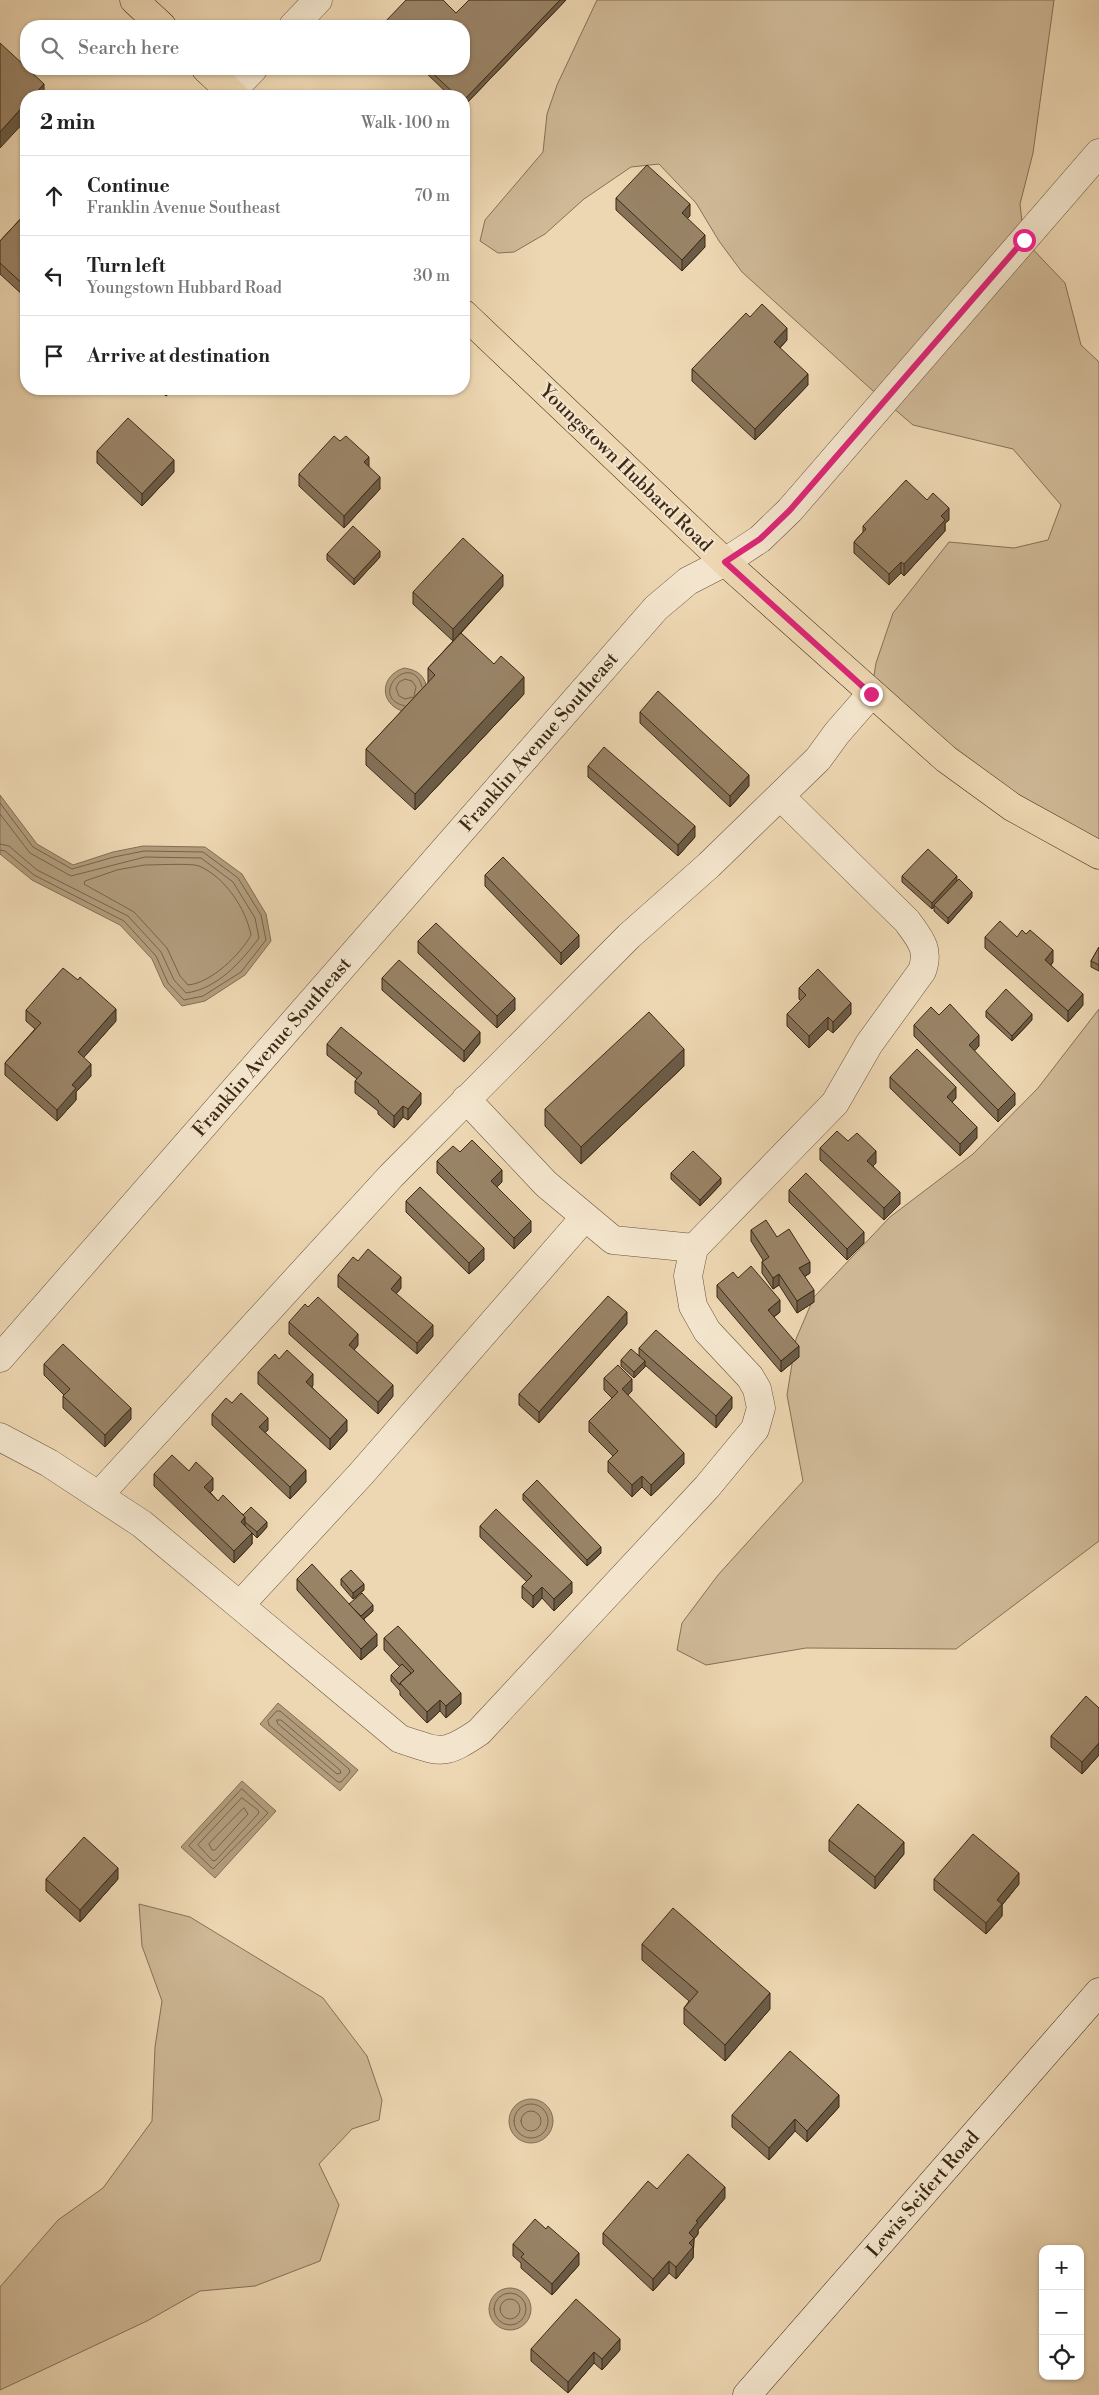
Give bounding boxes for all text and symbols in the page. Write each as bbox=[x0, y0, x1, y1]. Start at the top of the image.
search box bbox=[20, 20, 470, 75]
icon: search bbox=[38, 34, 66, 62]
text: Search here bbox=[78, 36, 179, 60]
text: 2 min bbox=[40, 110, 95, 136]
text: Walk · 100 m bbox=[361, 113, 450, 133]
text: Continue bbox=[87, 174, 170, 198]
icon: ahead bbox=[40, 182, 68, 210]
text: 70 m bbox=[414, 186, 450, 206]
text: Franklin Avenue Southeast bbox=[87, 198, 281, 218]
route start bbox=[1013, 229, 1036, 252]
text: Turn left bbox=[87, 254, 166, 278]
icon: left bbox=[40, 262, 68, 290]
text: 30 m bbox=[413, 266, 450, 286]
text: Youngstown Hubbard Road bbox=[87, 278, 282, 298]
icon: arrive bbox=[40, 342, 68, 370]
text: Arrive at destination bbox=[87, 344, 270, 368]
street label: Youngstown Hubbard Road bbox=[534, 378, 718, 557]
street label: Franklin Avenue Southeast bbox=[454, 647, 624, 837]
route end bbox=[860, 683, 883, 706]
street label: Franklin Avenue Southeast bbox=[187, 952, 357, 1142]
street label: Lewis Seifert Road bbox=[861, 2126, 985, 2262]
map controls bbox=[1039, 2245, 1084, 2380]
button: + bbox=[1039, 2245, 1084, 2290]
button: − bbox=[1039, 2290, 1084, 2335]
button: locate bbox=[1039, 2335, 1084, 2380]

